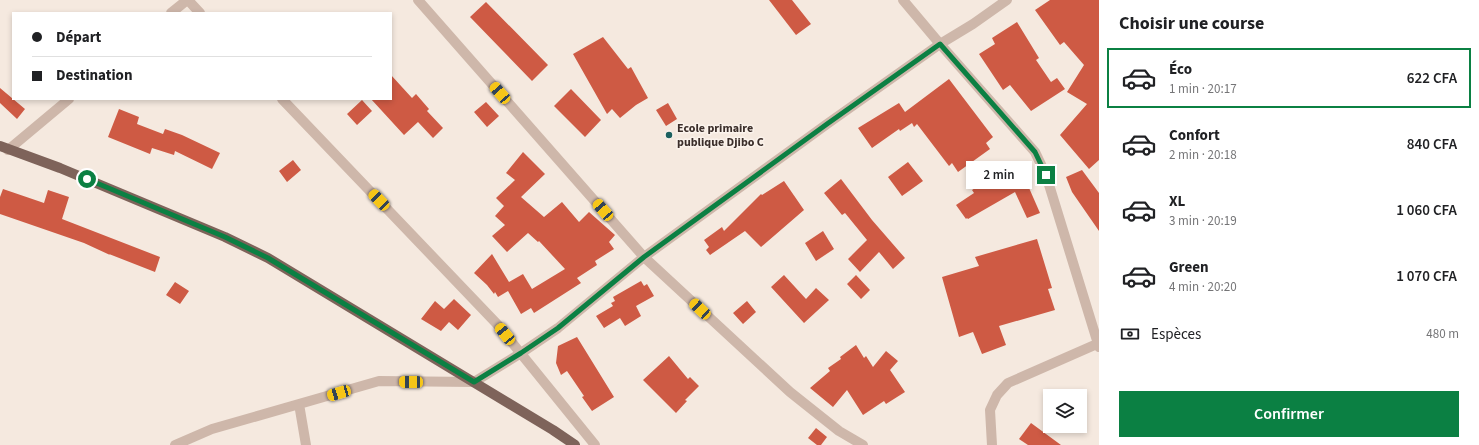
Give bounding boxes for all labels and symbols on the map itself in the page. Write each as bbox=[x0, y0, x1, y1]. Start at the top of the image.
car bbox=[488, 80, 512, 106]
place label: Ecole primaire publique Djibo C bbox=[677, 120, 764, 151]
marker: Ecole primaire publique Djibo C bbox=[664, 130, 674, 140]
callout: 2 min bbox=[966, 161, 1032, 189]
route end bbox=[1037, 166, 1055, 184]
route start bbox=[78, 170, 96, 188]
car bbox=[366, 187, 392, 213]
car bbox=[591, 197, 615, 223]
car bbox=[687, 296, 713, 322]
car bbox=[493, 321, 517, 347]
car bbox=[399, 376, 423, 388]
car bbox=[326, 384, 352, 402]

